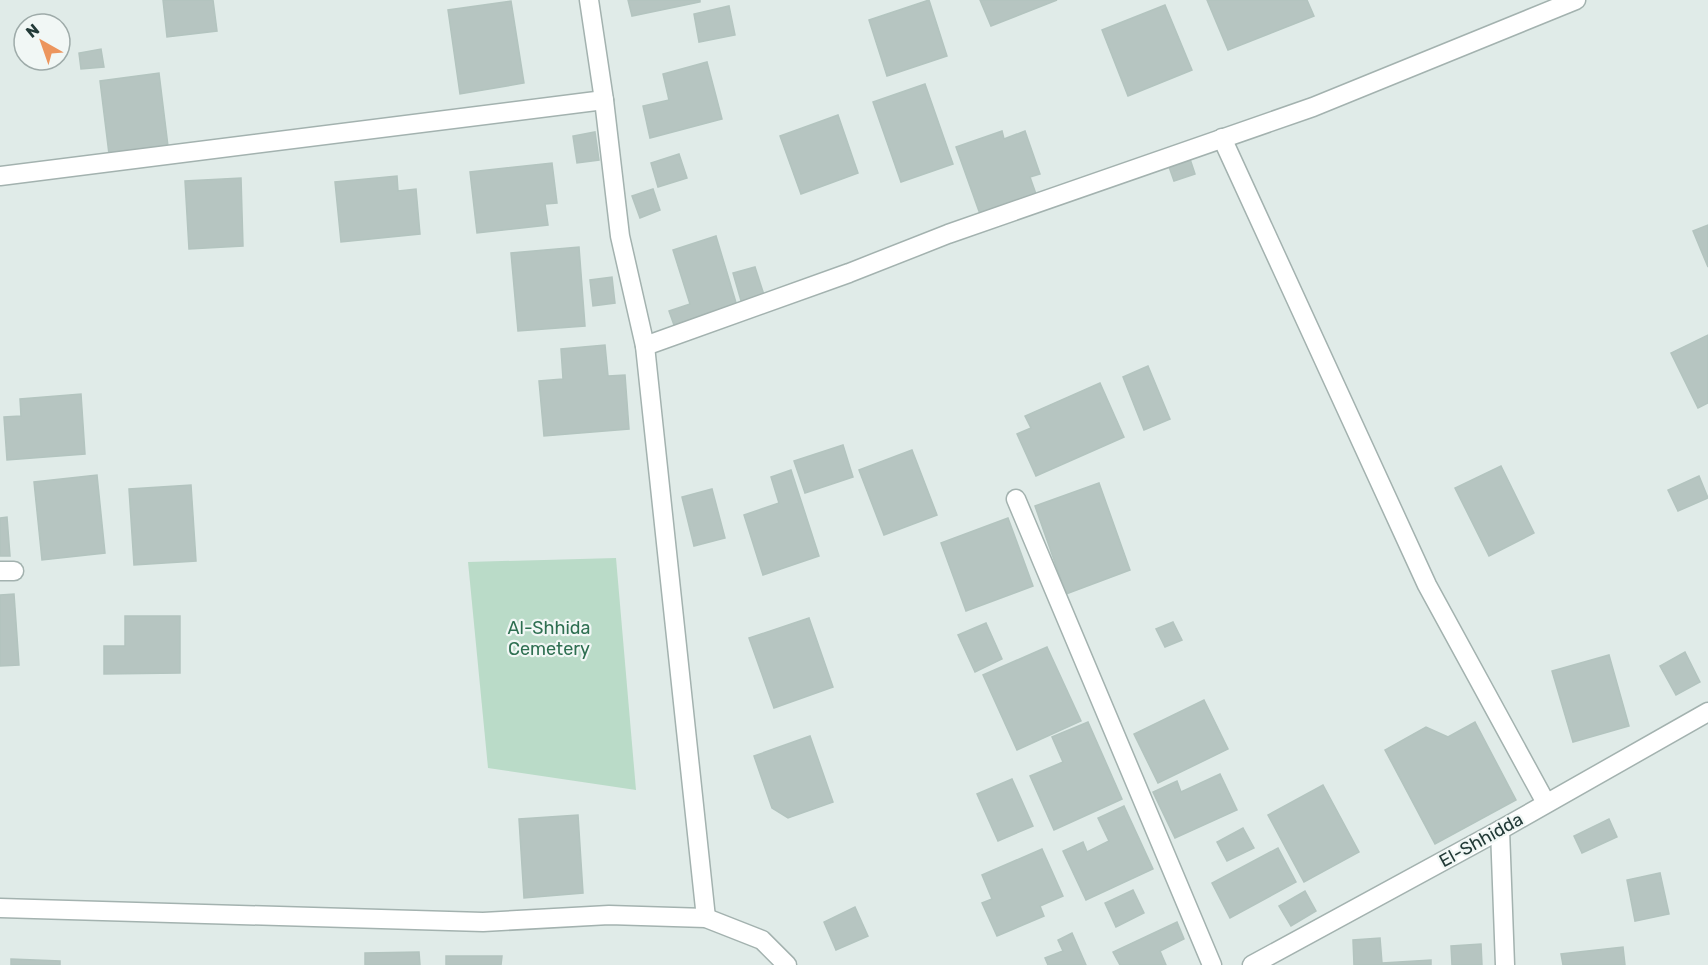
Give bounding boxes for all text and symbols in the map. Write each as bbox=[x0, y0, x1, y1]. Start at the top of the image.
north arrow bbox=[12, 12, 72, 72]
text: N bbox=[22, 20, 43, 42]
park label: Al-Shhida Cemetery bbox=[508, 617, 590, 660]
street label: El-Shhidda bbox=[1435, 808, 1527, 872]

